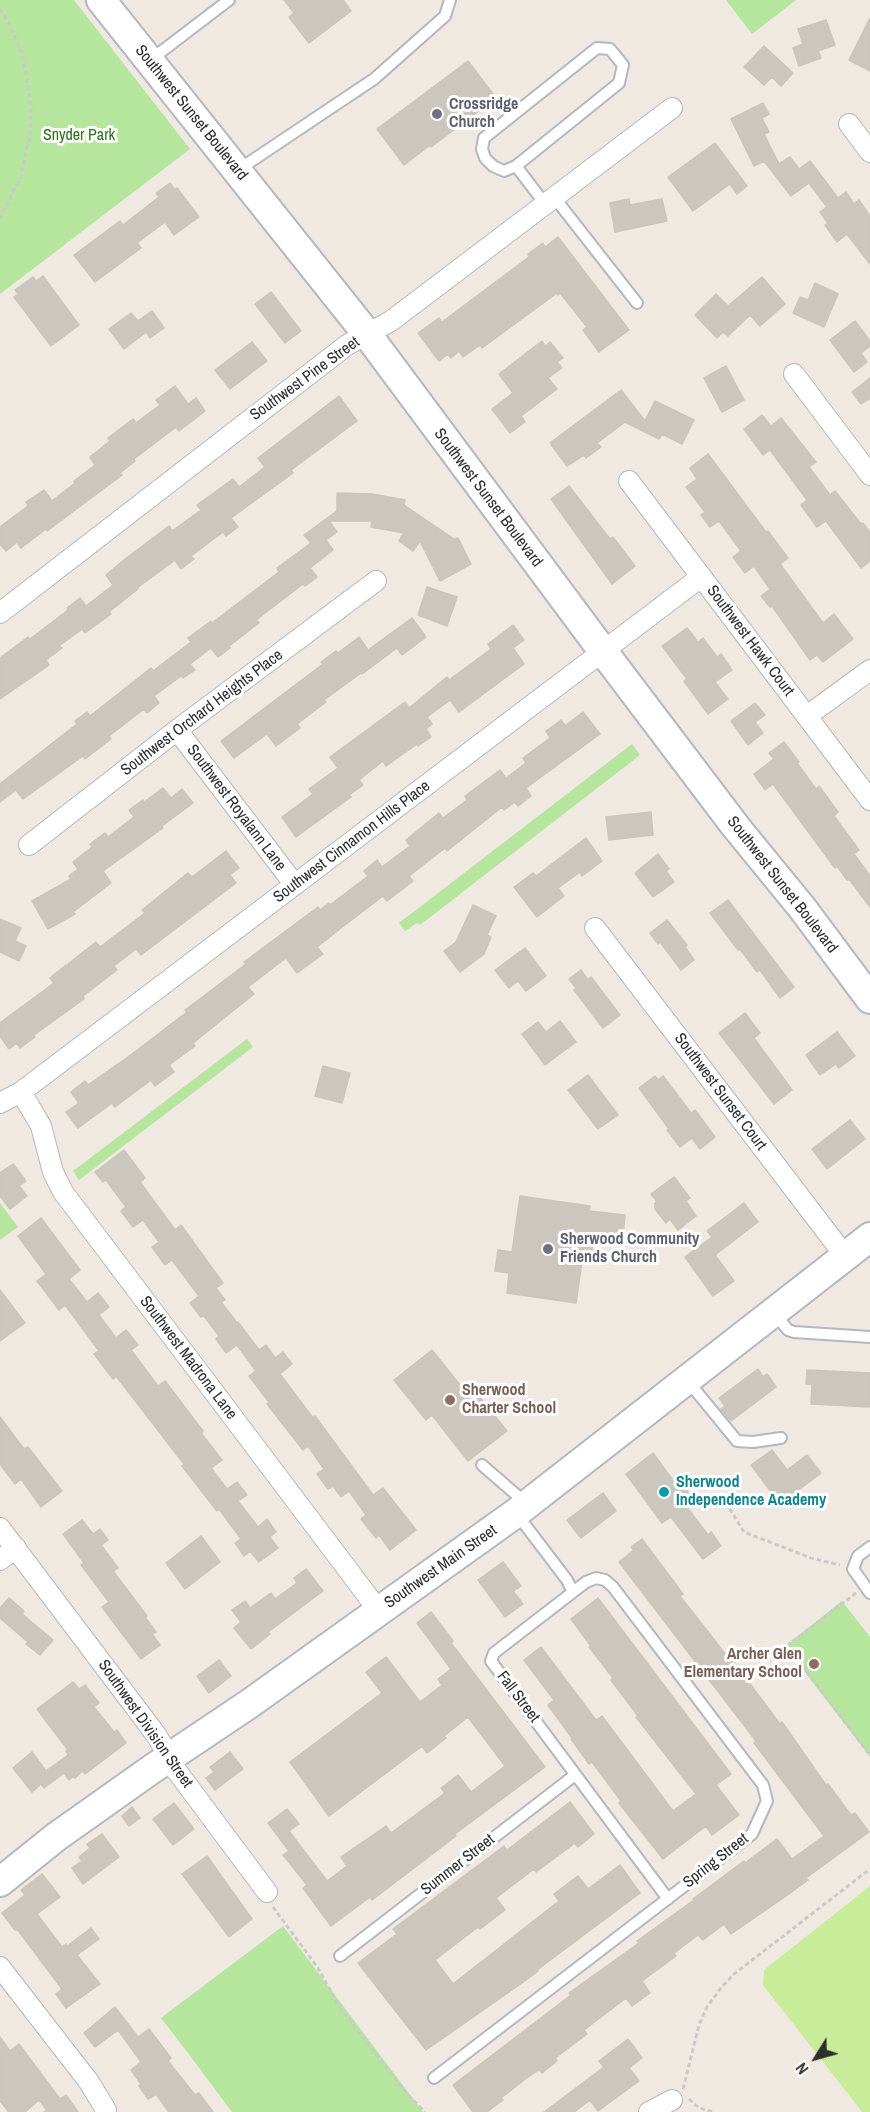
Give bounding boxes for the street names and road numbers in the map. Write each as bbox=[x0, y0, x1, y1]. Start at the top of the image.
street label: Southwest Sunset Boulevard bbox=[131, 41, 251, 185]
street label: Southwest Pine Street bbox=[247, 333, 363, 425]
street label: Southwest Sunset Boulevard bbox=[430, 425, 546, 571]
street label: Southwest Hawk Court bbox=[702, 582, 798, 700]
street label: Southwest Orchard Heights Place bbox=[117, 646, 287, 780]
street label: Southwest Royalann Lane bbox=[182, 741, 290, 875]
street label: Southwest Cinnamon Hills Place bbox=[270, 777, 434, 907]
street label: Southwest Sunset Boulevard bbox=[723, 813, 841, 957]
street label: Southwest Sunset Court bbox=[670, 1030, 770, 1154]
street label: Southwest Madrona Lane bbox=[135, 1293, 241, 1423]
street label: Southwest Main Street bbox=[381, 1521, 501, 1613]
street label: Southwest Division Street bbox=[94, 1656, 196, 1792]
street label: Fall Street bbox=[493, 1668, 543, 1726]
street label: Summer Street bbox=[417, 1830, 499, 1900]
street label: Spring Street bbox=[680, 1830, 752, 1892]

